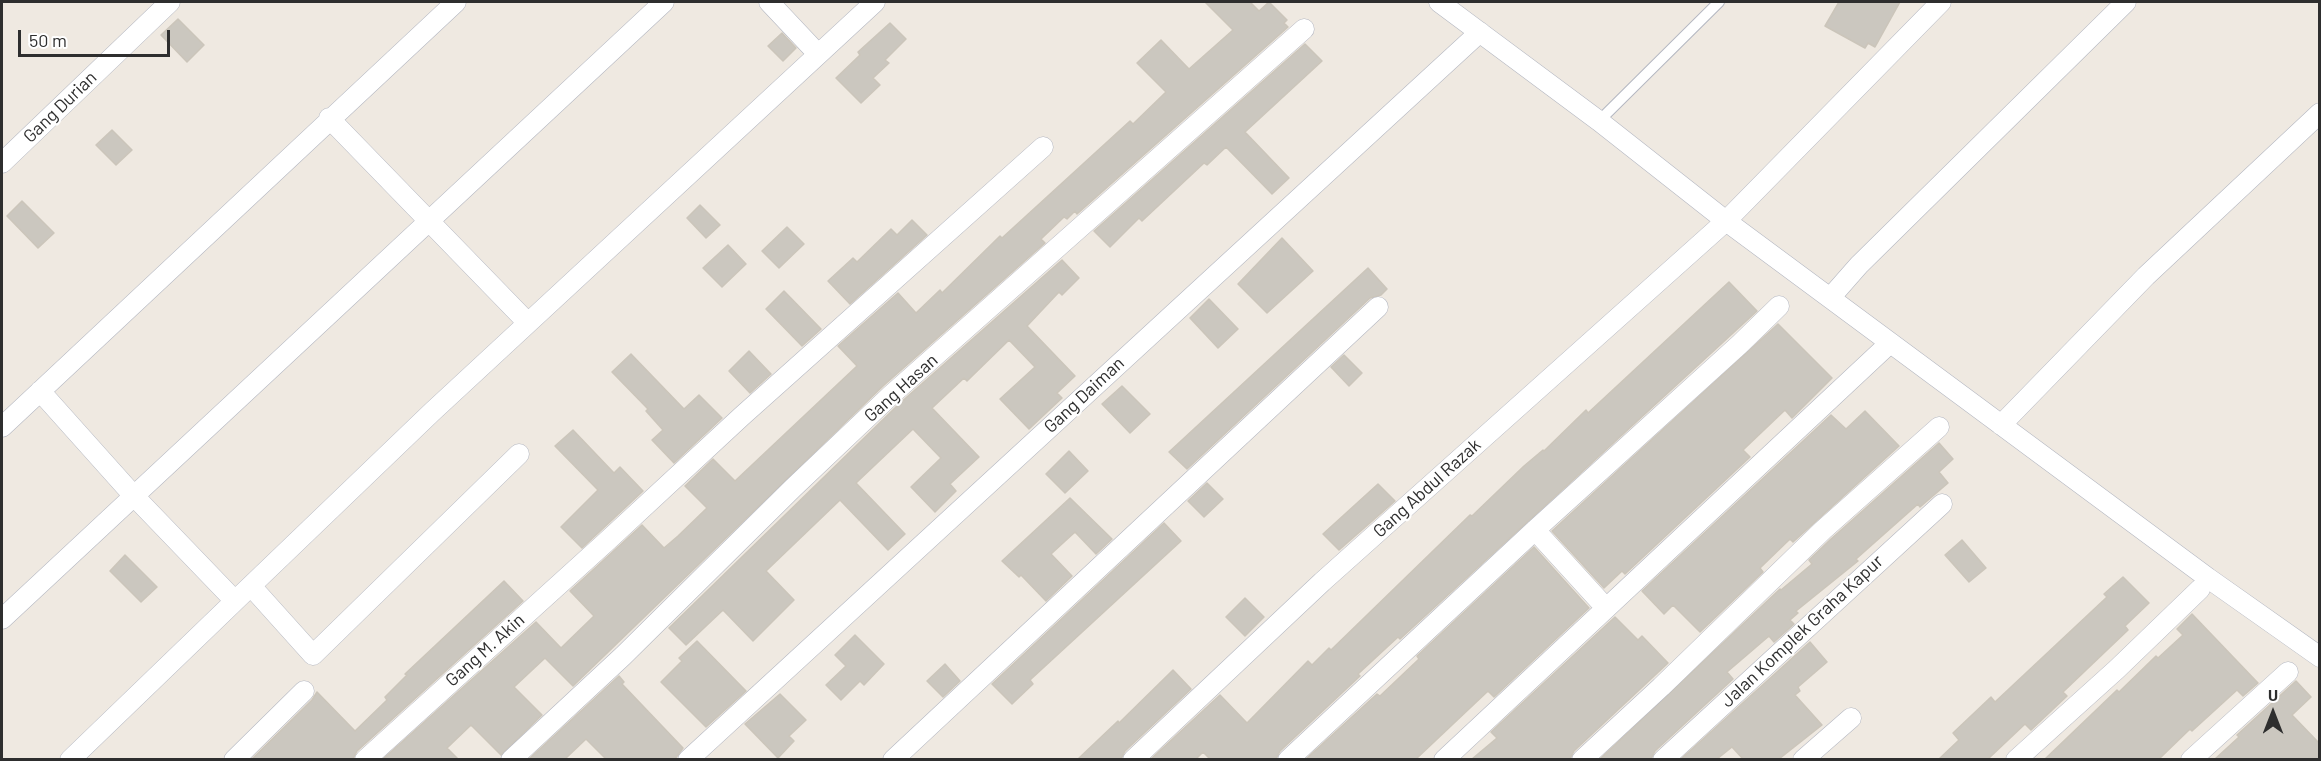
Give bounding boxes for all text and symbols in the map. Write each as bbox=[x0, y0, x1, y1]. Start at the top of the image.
scale bar bbox=[21, 18, 172, 56]
text: 50 m bbox=[29, 29, 67, 51]
street label: Gang Durian bbox=[19, 67, 101, 147]
street label: Gang Hasan bbox=[860, 349, 942, 427]
street label: Gang Daiman bbox=[1039, 352, 1129, 438]
street label: Gang Abdul Razak bbox=[1369, 434, 1485, 542]
street label: Jalan Komplek Graha Kapur bbox=[1717, 550, 1887, 712]
street label: Gang M. Akin bbox=[441, 609, 529, 691]
north arrow bbox=[2243, 683, 2303, 743]
text: U bbox=[2268, 685, 2278, 704]

